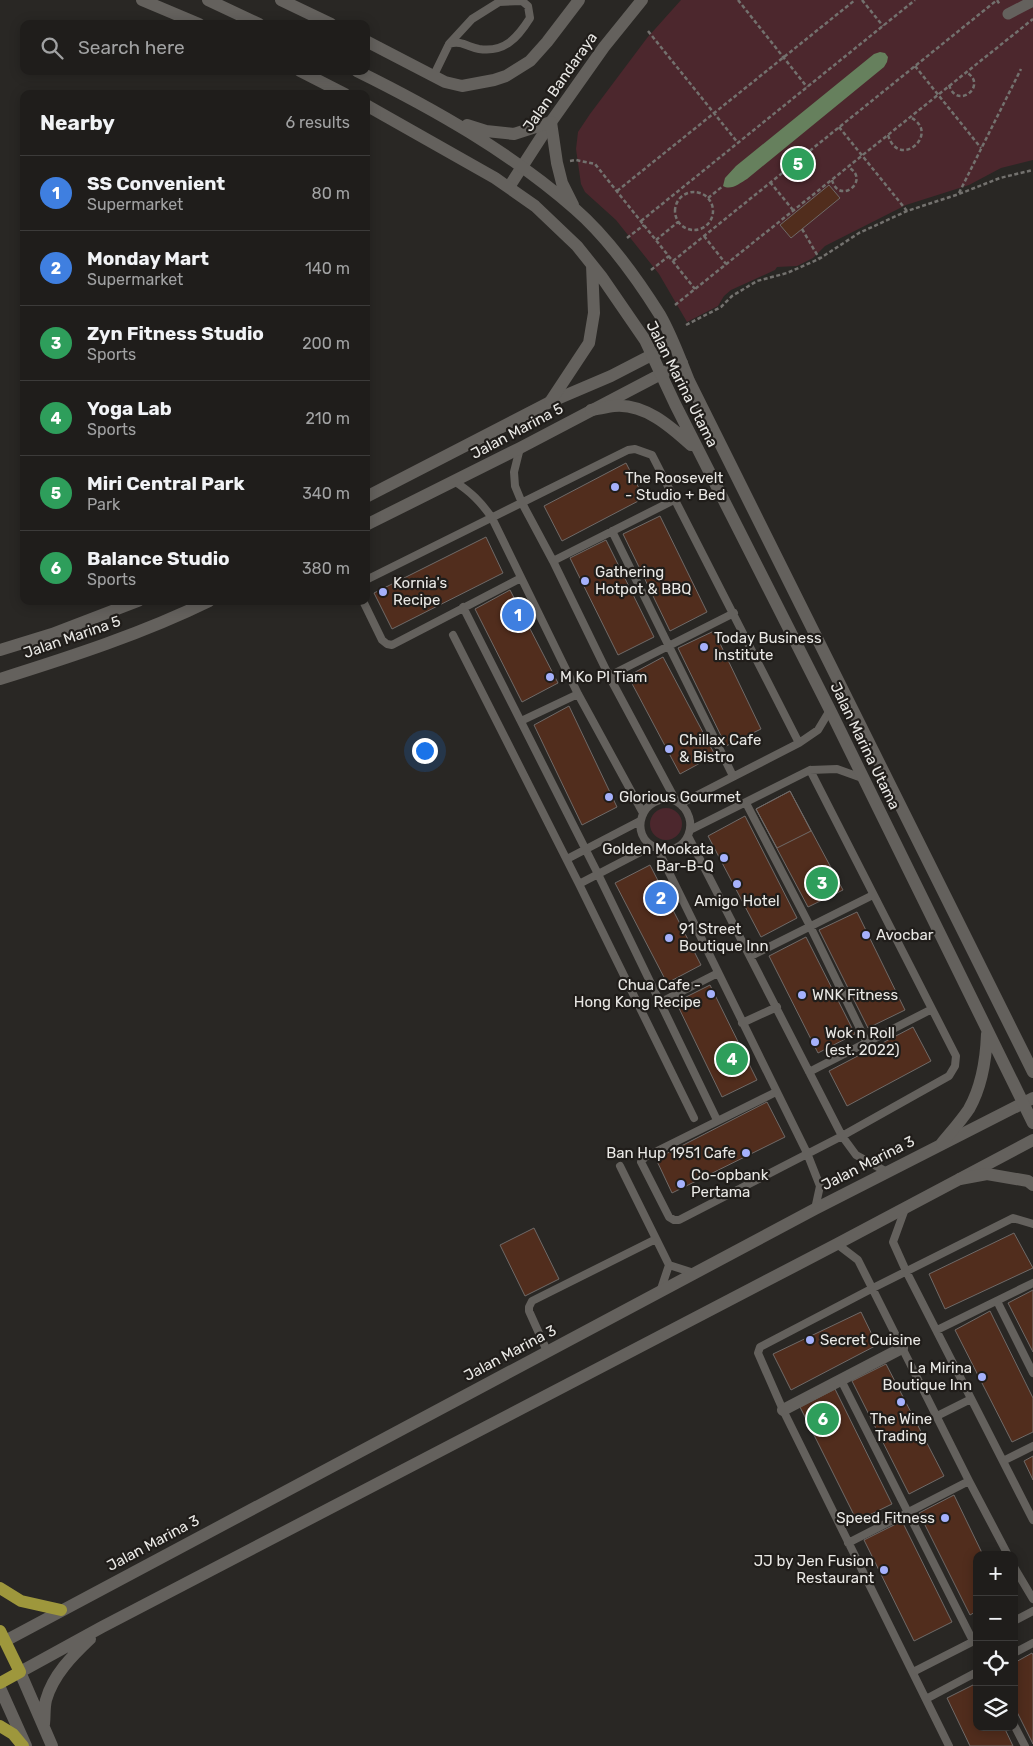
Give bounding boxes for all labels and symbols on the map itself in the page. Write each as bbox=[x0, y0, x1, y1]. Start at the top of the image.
street label: Jalan Bandaraya bbox=[519, 29, 601, 135]
pin: 5 bbox=[782, 145, 814, 183]
street label: Jalan Marina Utama bbox=[642, 318, 722, 450]
street label: Jalan Marina 5 bbox=[468, 399, 566, 463]
place label: The Roosevelt - Studio + Bed bbox=[625, 469, 725, 504]
marker: The Roosevelt - Studio + Bed bbox=[609, 481, 621, 493]
place label: Gathering Hotpot & BBQ bbox=[595, 563, 691, 598]
place label: Kornia's Recipe bbox=[393, 574, 447, 609]
marker: Gathering Hotpot & BBQ bbox=[579, 575, 591, 587]
marker: Kornia's Recipe bbox=[377, 586, 389, 598]
pin: 1 bbox=[502, 596, 534, 634]
street label: Jalan Marina 5 bbox=[21, 612, 123, 662]
place label: Today Business Institute bbox=[714, 629, 822, 664]
marker: Today Business Institute bbox=[698, 641, 710, 653]
place label: M Ko PI Tiam bbox=[560, 668, 647, 686]
marker: M Ko PI Tiam bbox=[544, 671, 556, 683]
street label: Jalan Marina Utama bbox=[826, 679, 904, 813]
place label: Chillax Cafe & Bistro bbox=[679, 731, 761, 766]
your location bbox=[412, 738, 438, 764]
marker: Chillax Cafe & Bistro bbox=[663, 743, 675, 755]
place label: Glorious Gourmet bbox=[619, 788, 741, 806]
marker: Glorious Gourmet bbox=[603, 791, 615, 803]
place label: Golden Mookata Bar-B-Q bbox=[602, 840, 714, 875]
marker: Golden Mookata Bar-B-Q bbox=[718, 852, 730, 864]
pin: 3 bbox=[806, 864, 838, 902]
marker: Amigo Hotel bbox=[731, 878, 743, 890]
pin: 2 bbox=[645, 879, 677, 917]
place label: Amigo Hotel bbox=[694, 892, 780, 910]
place label: 91 Street Boutique Inn bbox=[679, 920, 768, 955]
place label: Avocbar bbox=[876, 926, 934, 944]
marker: Avocbar bbox=[860, 929, 872, 941]
marker: 91 Street Boutique Inn bbox=[663, 932, 675, 944]
place label: Chua Cafe - Hong Kong Recipe bbox=[574, 976, 701, 1011]
place label: WNK Fitness bbox=[812, 986, 898, 1004]
marker: Chua Cafe - Hong Kong Recipe bbox=[705, 988, 717, 1000]
marker: WNK Fitness bbox=[796, 989, 808, 1001]
place label: Wok n Roll (est. 2022) bbox=[825, 1024, 900, 1059]
marker: Wok n Roll (est. 2022) bbox=[809, 1036, 821, 1048]
pin: 4 bbox=[716, 1040, 748, 1078]
street label: Jalan Marina 3 bbox=[818, 1132, 918, 1194]
place label: Ban Hup 1951 Cafe bbox=[606, 1144, 736, 1162]
marker: Ban Hup 1951 Cafe bbox=[740, 1147, 752, 1159]
place label: Co-opbank Pertama bbox=[691, 1166, 769, 1201]
marker: Co-opbank Pertama bbox=[675, 1178, 687, 1190]
street label: Jalan Marina 3 bbox=[461, 1321, 559, 1385]
place label: Secret Cuisine bbox=[820, 1331, 921, 1349]
marker: Secret Cuisine bbox=[804, 1334, 816, 1346]
place label: La Mirina Boutique Inn bbox=[883, 1359, 972, 1394]
marker: La Mirina Boutique Inn bbox=[976, 1371, 988, 1383]
marker: The Wine Trading bbox=[895, 1396, 907, 1408]
pin: 6 bbox=[807, 1400, 839, 1438]
place label: The Wine Trading bbox=[870, 1410, 932, 1445]
place label: Speed Fitness bbox=[836, 1509, 935, 1527]
street label: Jalan Marina 3 bbox=[104, 1511, 202, 1575]
marker: Speed Fitness bbox=[939, 1512, 951, 1524]
place label: JJ by Jen Fusion Restaurant bbox=[754, 1552, 874, 1587]
marker: JJ by Jen Fusion Restaurant bbox=[878, 1564, 890, 1576]

